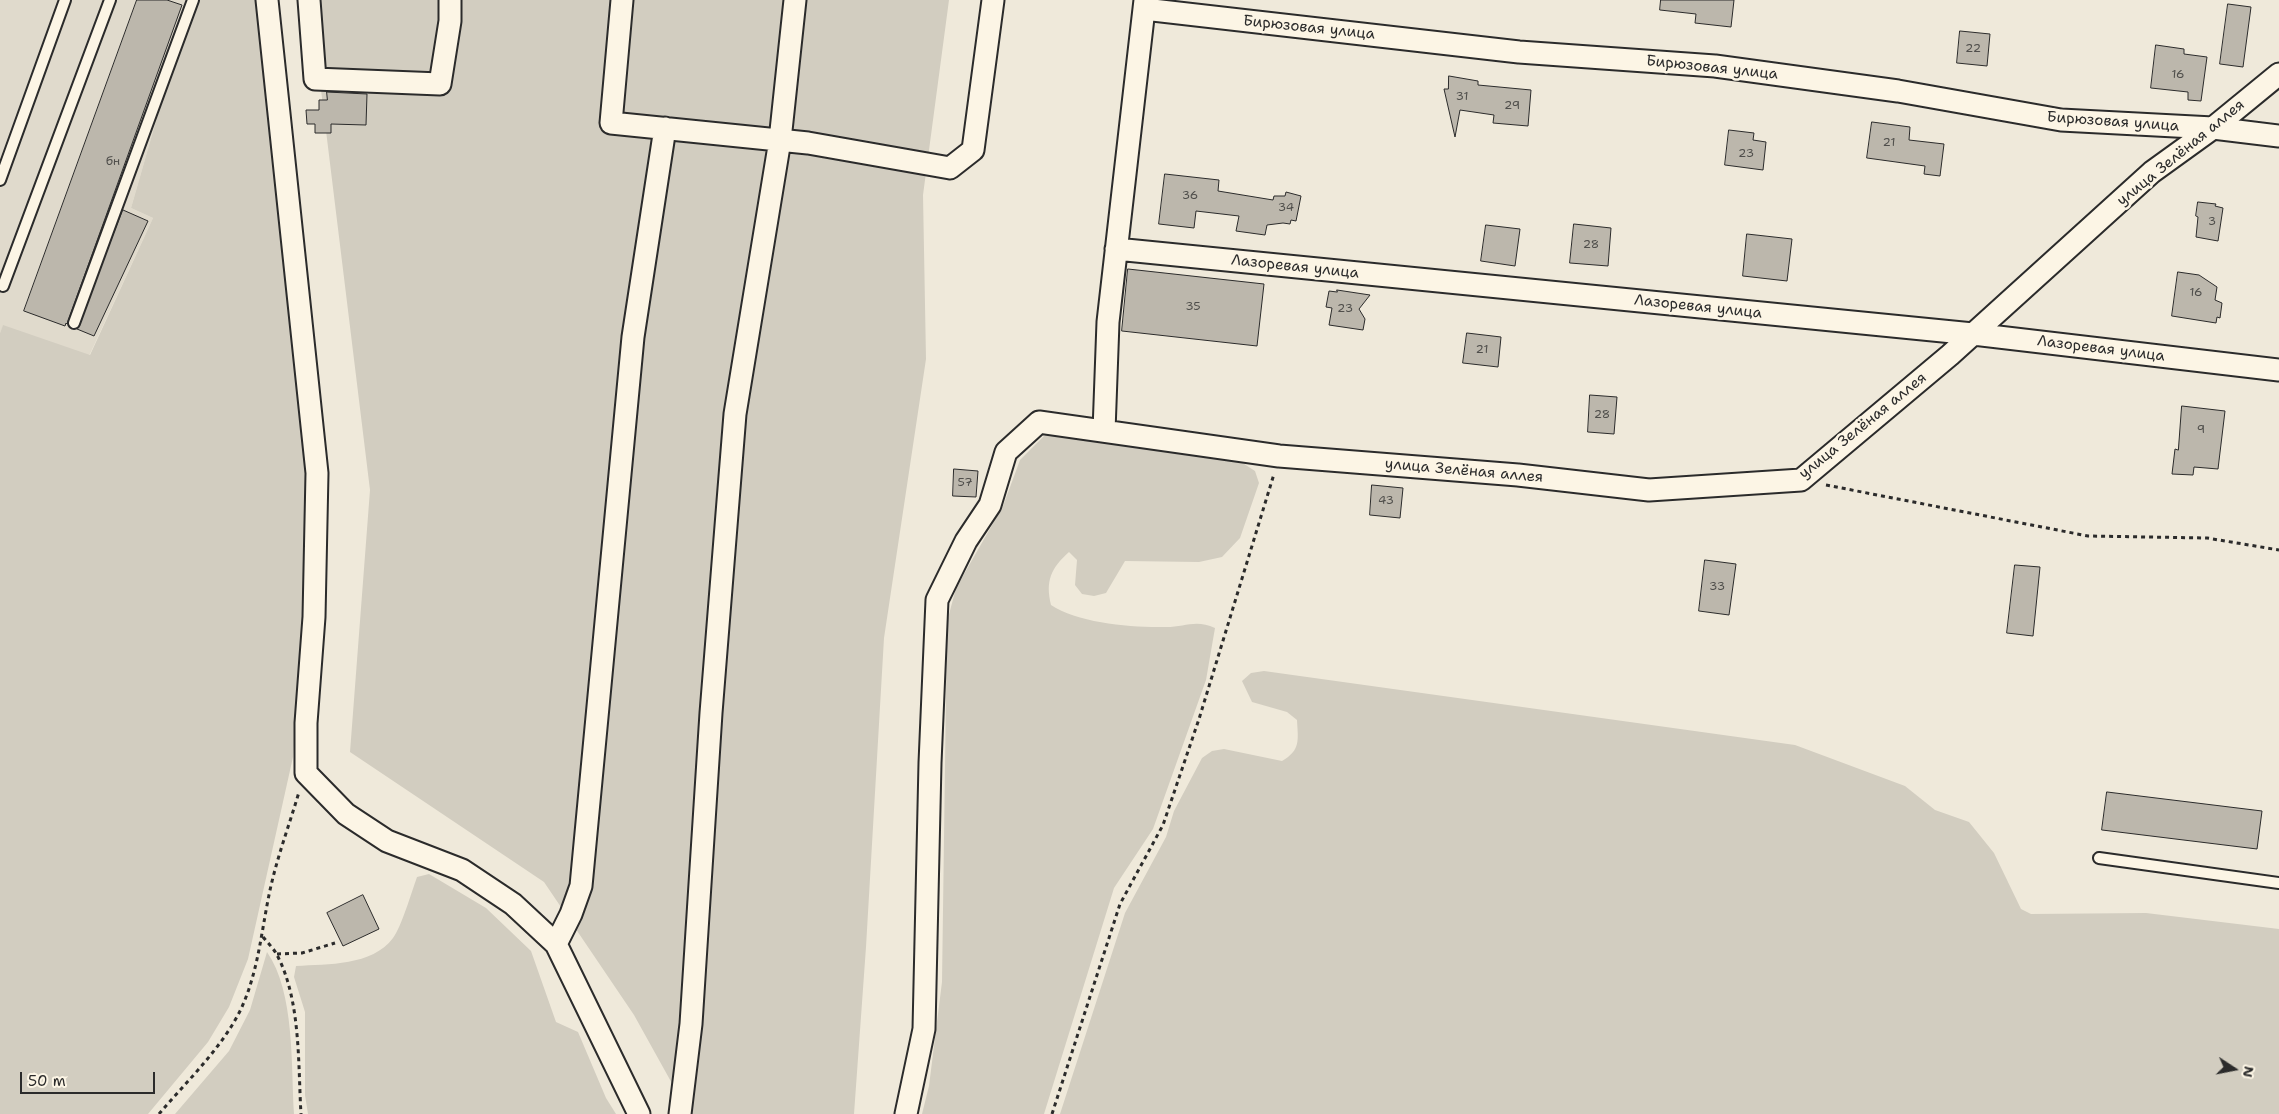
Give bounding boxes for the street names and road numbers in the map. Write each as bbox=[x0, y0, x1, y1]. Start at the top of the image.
street label: Бирюзовая улица bbox=[1242, 12, 1376, 44]
street label: Бирюзовая улица bbox=[1645, 52, 1779, 84]
street label: улица Зелёная аллея bbox=[2114, 96, 2248, 210]
street label: Бирюзовая улица bbox=[2046, 108, 2180, 136]
street label: Лазоревая улица bbox=[1230, 251, 1360, 283]
street label: Лазоревая улица bbox=[1633, 291, 1763, 323]
street label: Лазоревая улица bbox=[2036, 332, 2166, 366]
street label: улица Зелёная аллея bbox=[1796, 369, 1930, 483]
street label: улица Зелёная аллея bbox=[1384, 455, 1544, 487]

